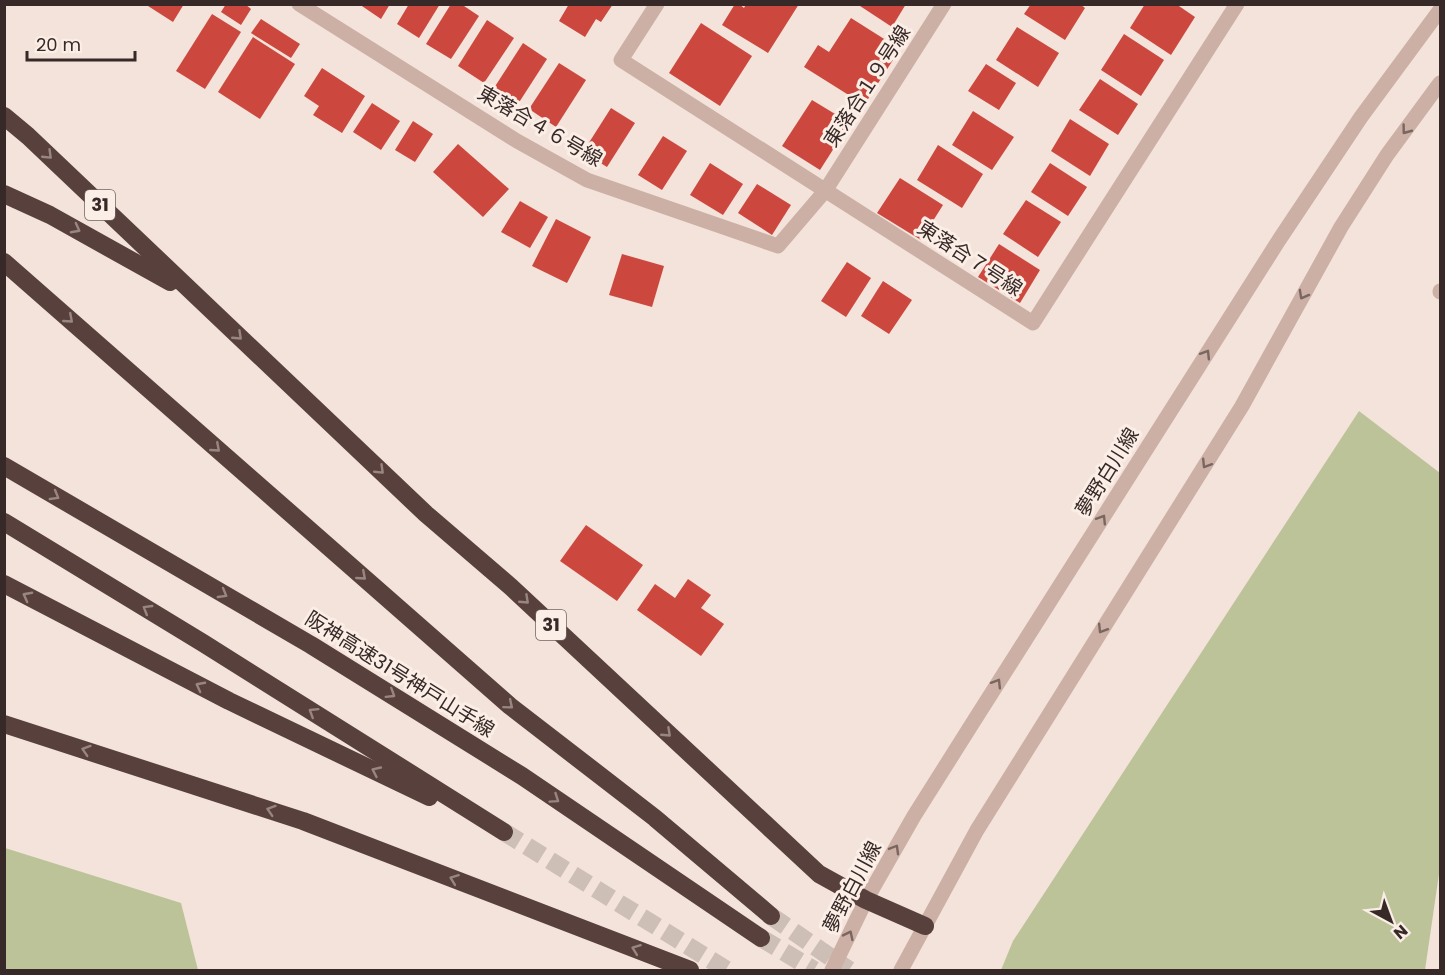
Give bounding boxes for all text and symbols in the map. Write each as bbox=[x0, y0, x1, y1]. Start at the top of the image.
street label: 東落合１９号線 bbox=[817, 20, 917, 152]
scale bar bbox=[27, 24, 135, 62]
text: 20 m bbox=[36, 32, 81, 57]
street label: 東落合４６号線 bbox=[472, 79, 608, 173]
one-way arrow bbox=[1402, 123, 1413, 134]
one-way arrow bbox=[41, 148, 52, 159]
road number: 31 bbox=[85, 190, 115, 220]
street label: 東落合７号線 bbox=[912, 214, 1028, 302]
one-way arrow bbox=[70, 222, 80, 233]
one-way arrow bbox=[1299, 289, 1310, 300]
one-way arrow bbox=[62, 312, 73, 323]
one-way arrow bbox=[231, 329, 242, 340]
one-way arrow bbox=[1199, 350, 1211, 360]
street label: 夢野白川線 bbox=[1069, 422, 1145, 522]
one-way arrow bbox=[209, 441, 220, 452]
one-way arrow bbox=[1201, 458, 1213, 468]
one-way arrow bbox=[373, 462, 384, 473]
one-way arrow bbox=[49, 488, 59, 500]
one-way arrow bbox=[1095, 515, 1106, 526]
one-way arrow bbox=[355, 569, 366, 580]
one-way arrow bbox=[217, 587, 228, 598]
one-way arrow bbox=[23, 592, 34, 603]
one-way arrow bbox=[518, 593, 528, 604]
one-way arrow bbox=[143, 604, 153, 616]
street label: 阪神高速31号神戸山手線 bbox=[300, 604, 500, 744]
road number: 31 bbox=[536, 610, 566, 640]
one-way arrow bbox=[1099, 623, 1110, 634]
one-way arrow bbox=[990, 679, 1002, 689]
one-way arrow bbox=[196, 682, 206, 693]
one-way arrow bbox=[384, 687, 395, 698]
one-way arrow bbox=[502, 698, 513, 709]
one-way arrow bbox=[308, 708, 319, 719]
one-way arrow bbox=[661, 726, 671, 737]
one-way arrow bbox=[81, 745, 92, 757]
one-way arrow bbox=[371, 767, 382, 779]
one-way arrow bbox=[548, 792, 559, 803]
one-way arrow bbox=[266, 805, 277, 818]
street label: 夢野白川線 bbox=[816, 836, 888, 938]
one-way arrow bbox=[888, 845, 899, 855]
one-way arrow bbox=[449, 874, 460, 886]
north arrow bbox=[1361, 891, 1421, 951]
text: N bbox=[1388, 919, 1413, 945]
one-way arrow bbox=[842, 931, 853, 942]
one-way arrow bbox=[631, 944, 641, 957]

